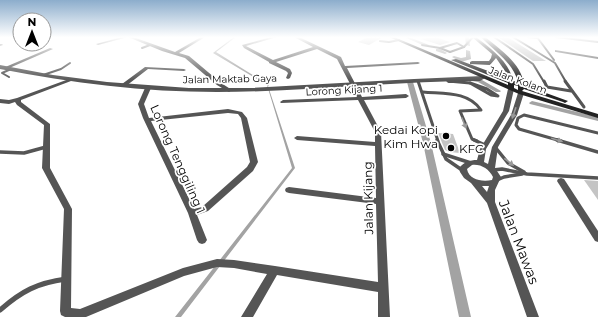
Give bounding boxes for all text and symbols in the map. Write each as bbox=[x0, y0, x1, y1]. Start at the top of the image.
north arrow bbox=[12, 12, 52, 52]
text: N bbox=[28, 15, 36, 29]
street label: Jalan Kolam bbox=[486, 63, 549, 97]
street label: Jalan Maktab Gaya bbox=[182, 72, 277, 86]
street label: Lorong Kijang 1 bbox=[305, 82, 383, 98]
street label: Lorong Tenggiling 1 bbox=[147, 102, 209, 216]
one-way arrow bbox=[511, 107, 517, 119]
one-way arrow bbox=[462, 118, 468, 130]
place label: Kedai Kopi Kim Hwa bbox=[374, 122, 438, 151]
marker: Kedai Kopi Kim Hwa bbox=[441, 131, 451, 141]
one-way arrow bbox=[551, 137, 563, 143]
place label: KFC bbox=[459, 141, 484, 156]
marker: KFC bbox=[446, 143, 456, 153]
one-way arrow bbox=[504, 158, 515, 166]
street label: Jalan Kijang bbox=[360, 161, 376, 236]
street label: Jalan Mawas bbox=[494, 196, 543, 287]

